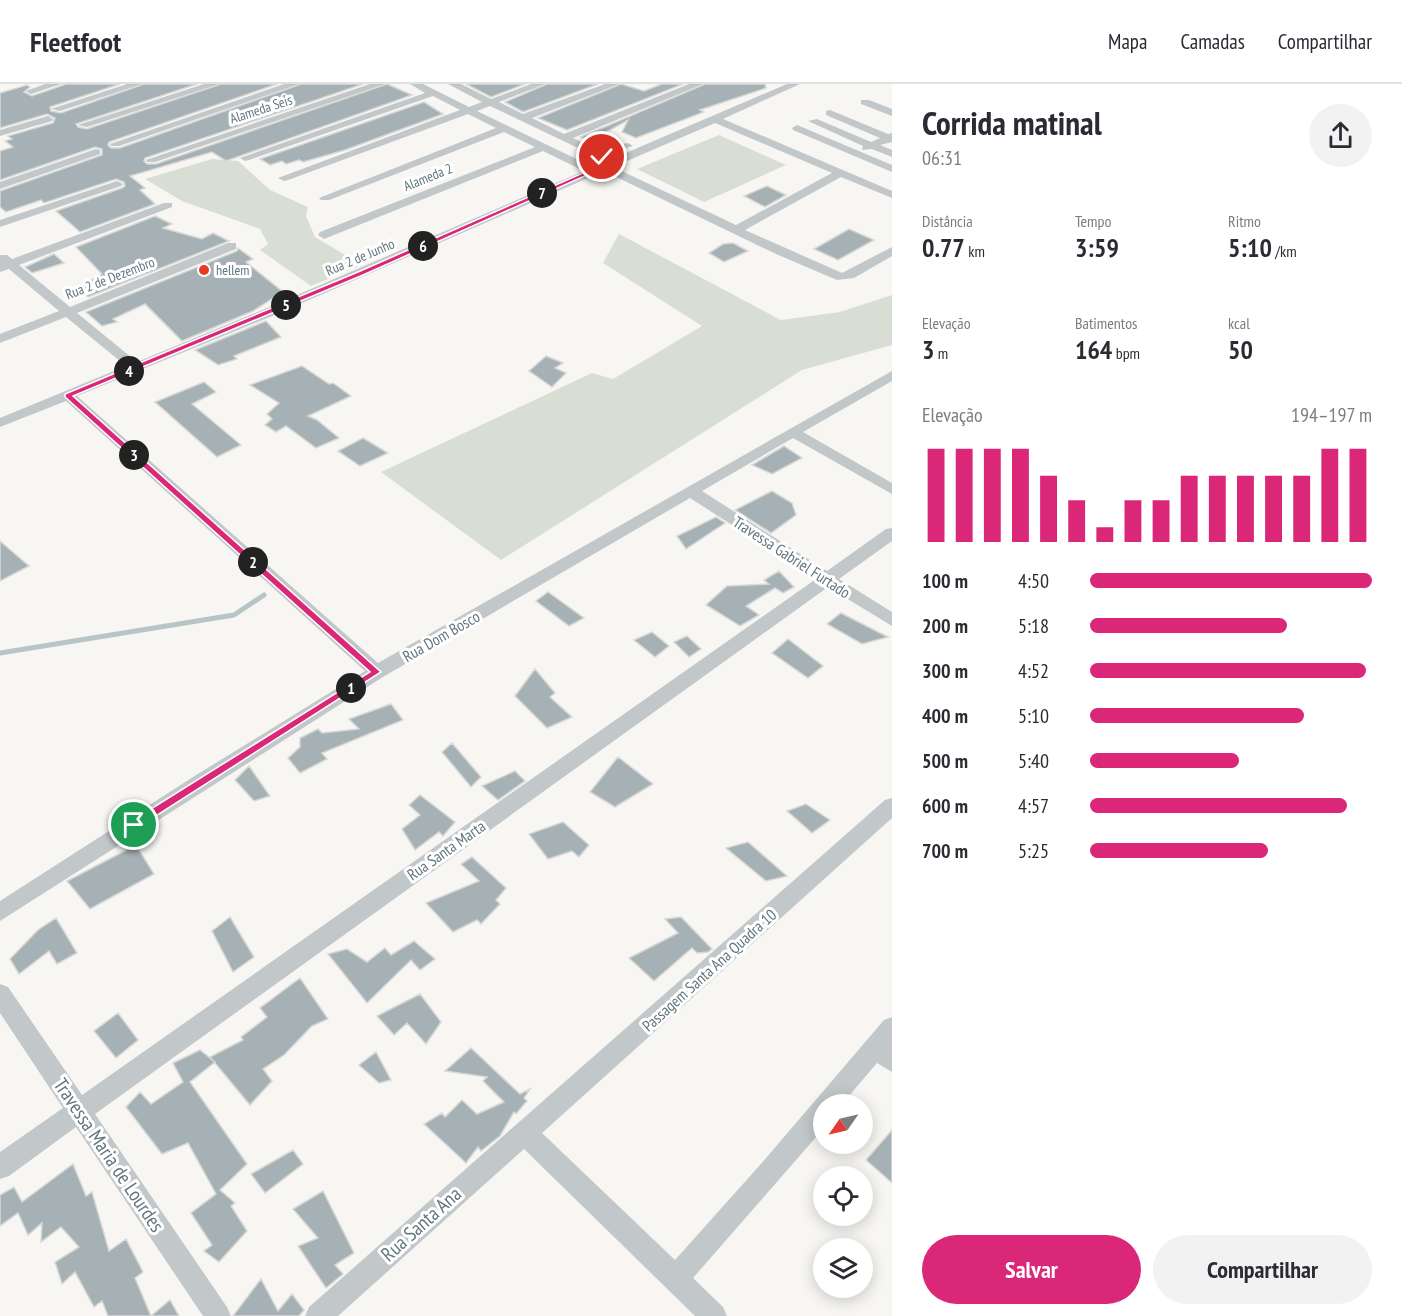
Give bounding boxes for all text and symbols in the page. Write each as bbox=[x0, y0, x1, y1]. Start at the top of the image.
text: Fleetfoot bbox=[30, 23, 121, 60]
text: Mapa bbox=[1108, 28, 1147, 55]
text: Camadas bbox=[1180, 28, 1245, 55]
text: Compartilhar bbox=[1278, 28, 1372, 55]
street label: Alameda Seis bbox=[228, 90, 295, 128]
text: Corrida matinal bbox=[922, 101, 1102, 144]
button: share bbox=[1309, 104, 1372, 167]
pin bbox=[576, 131, 627, 182]
icon: check bbox=[585, 140, 618, 173]
text: 06:31 bbox=[922, 145, 962, 171]
street label: Alameda 2 bbox=[401, 159, 455, 195]
pin: 7 bbox=[527, 178, 557, 208]
text: 7 bbox=[538, 183, 546, 203]
text: Distância bbox=[922, 211, 973, 231]
text: Tempo bbox=[1075, 211, 1111, 231]
text: Ritmo bbox=[1228, 211, 1261, 231]
pin: 6 bbox=[408, 231, 438, 261]
text: 0.77 bbox=[922, 231, 965, 264]
text: 3:59 bbox=[1075, 231, 1119, 264]
text: 5:10 bbox=[1228, 231, 1272, 264]
street label: Rua 2 de Junho bbox=[323, 234, 397, 280]
text: 6 bbox=[419, 236, 427, 256]
text: km bbox=[965, 241, 985, 261]
text: /km bbox=[1272, 241, 1297, 261]
street label: Rua 2 de Dezembro bbox=[63, 253, 157, 303]
place label: hellem bbox=[216, 261, 249, 279]
marker: hellem bbox=[197, 263, 211, 277]
pin: 5 bbox=[271, 290, 301, 320]
text: 5 bbox=[282, 295, 290, 315]
text: Elevação bbox=[922, 313, 971, 333]
text: Batimentos bbox=[1075, 313, 1137, 333]
text: kcal bbox=[1228, 313, 1250, 333]
text: 3 bbox=[922, 333, 934, 366]
text: 164 bbox=[1075, 333, 1112, 366]
text: 50 bbox=[1228, 333, 1253, 366]
text: m bbox=[934, 343, 948, 363]
text: bpm bbox=[1112, 343, 1140, 363]
pin: 4 bbox=[114, 356, 144, 386]
text: 4 bbox=[125, 361, 133, 381]
text: Elevação bbox=[922, 402, 983, 428]
text: 194–197 m bbox=[1291, 402, 1372, 428]
pin: 3 bbox=[119, 440, 149, 470]
text: 3 bbox=[130, 445, 138, 465]
street label: Travessa Gabriel Furtado bbox=[730, 512, 854, 602]
pin: 2 bbox=[238, 547, 268, 577]
text: 2 bbox=[249, 552, 257, 572]
text: 100 m bbox=[922, 568, 968, 594]
text: 4:50 bbox=[1018, 568, 1049, 594]
street label: Rua Dom Bosco bbox=[399, 606, 483, 666]
text: 200 m bbox=[922, 613, 968, 639]
text: 5:18 bbox=[1018, 613, 1049, 639]
text: 300 m bbox=[922, 658, 968, 684]
text: 4:52 bbox=[1018, 658, 1049, 684]
pin: 1 bbox=[336, 673, 366, 703]
text: 1 bbox=[347, 678, 355, 698]
text: 400 m bbox=[922, 703, 968, 729]
text: 5:10 bbox=[1018, 703, 1049, 729]
text: 500 m bbox=[922, 748, 968, 774]
text: 5:40 bbox=[1018, 748, 1049, 774]
text: 600 m bbox=[922, 793, 968, 819]
text: 4:57 bbox=[1018, 793, 1049, 819]
pin bbox=[108, 799, 159, 850]
icon: arrive bbox=[117, 808, 150, 841]
street label: Rua Santa Marta bbox=[403, 816, 489, 884]
text: 700 m bbox=[922, 838, 968, 864]
text: 5:25 bbox=[1018, 838, 1049, 864]
street label: Passagem Santa Ana Quadra 10 bbox=[638, 904, 780, 1036]
street label: Travessa Maria de Lourdes bbox=[48, 1073, 170, 1237]
north arrow bbox=[813, 1094, 873, 1154]
map controls bbox=[813, 1094, 873, 1298]
button: locate bbox=[813, 1166, 873, 1226]
street label: Rua Santa Ana bbox=[375, 1181, 467, 1267]
button: Salvar bbox=[922, 1235, 1141, 1304]
button: Compartilhar bbox=[1153, 1235, 1372, 1304]
button: layers bbox=[813, 1238, 873, 1298]

